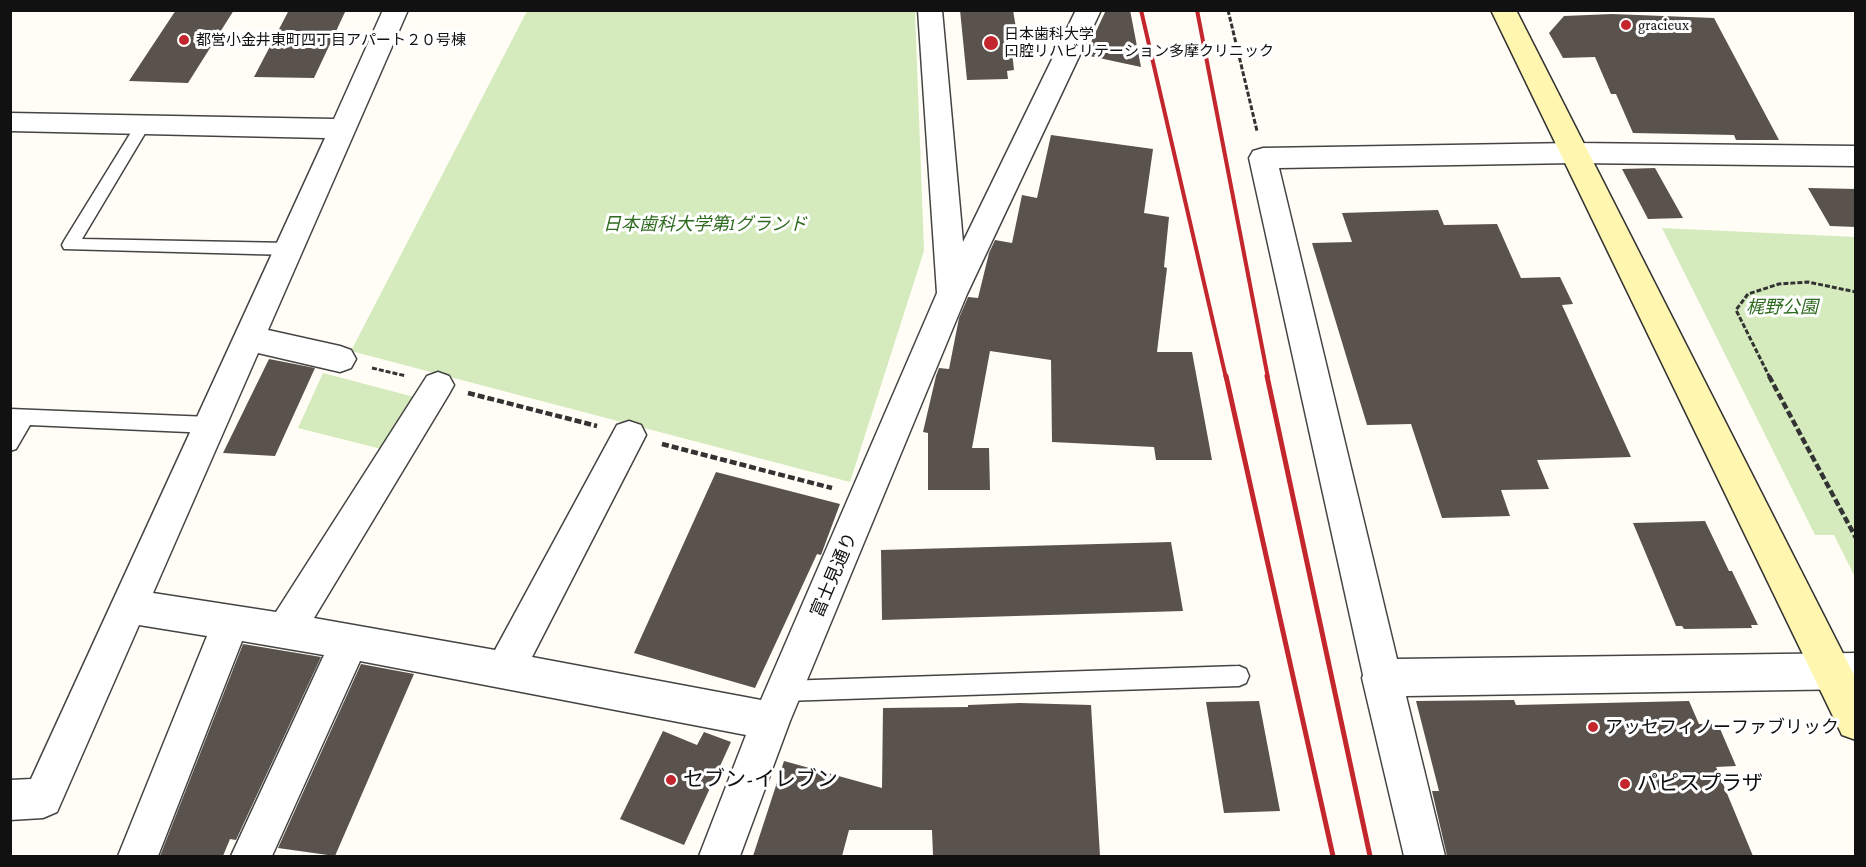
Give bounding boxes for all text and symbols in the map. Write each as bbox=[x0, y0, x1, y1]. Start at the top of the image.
place label: gracieux bbox=[1638, 16, 1689, 34]
marker: gracieux bbox=[1619, 18, 1633, 32]
place label: 日本歯科大学 口腔リハビリテーション多摩クリニック bbox=[1004, 25, 1274, 60]
place label: 都営小金井東町四丁目アパート２０号棟 bbox=[196, 31, 466, 49]
marker: 都営小金井東町四丁目アパート２０号棟 bbox=[177, 33, 191, 47]
marker: 日本歯科大学 口腔リハビリテーション多摩クリニック bbox=[982, 34, 1000, 52]
park label: 日本歯科大学第1グランド bbox=[603, 213, 807, 235]
park label: 梶野公園 bbox=[1746, 296, 1818, 318]
street label: 富士見通り bbox=[806, 529, 862, 621]
place label: アッセフィノーファブリック bbox=[1605, 716, 1839, 738]
marker: アッセフィノーファブリック bbox=[1586, 720, 1600, 734]
place label: セブン-イレブン bbox=[683, 767, 838, 793]
place label: パピスプラザ bbox=[1637, 771, 1763, 797]
marker: セブン-イレブン bbox=[664, 773, 678, 787]
marker: パピスプラザ bbox=[1618, 777, 1632, 791]

